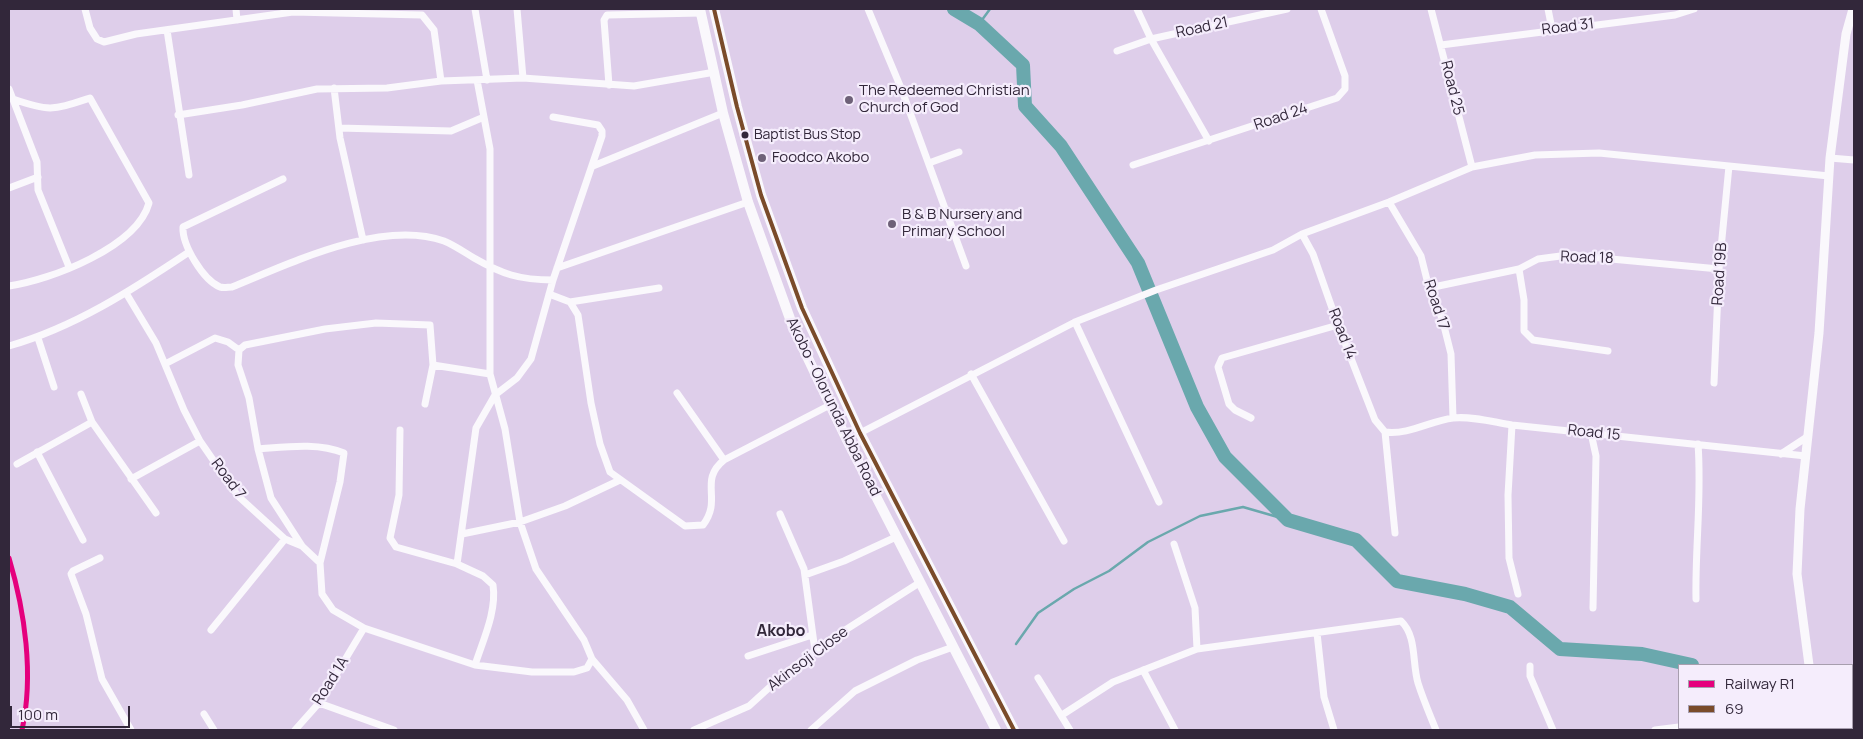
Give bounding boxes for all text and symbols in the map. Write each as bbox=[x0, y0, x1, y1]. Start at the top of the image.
street label: Road 21 bbox=[1174, 14, 1230, 42]
street label: Road 31 bbox=[1541, 15, 1595, 39]
street label: Road 25 bbox=[1437, 59, 1467, 117]
place label: The Redeemed Christian Church of God bbox=[859, 82, 1030, 117]
marker: The Redeemed Christian Church of God bbox=[843, 94, 855, 106]
street label: Road 24 bbox=[1252, 99, 1310, 135]
place label: Baptist Bus Stop bbox=[754, 127, 861, 143]
marker: Baptist Bus Stop bbox=[740, 130, 750, 140]
place label: Foodco Akobo bbox=[772, 149, 869, 167]
marker: Foodco Akobo bbox=[756, 152, 768, 164]
place label: B & B Nursery and Primary School bbox=[902, 206, 1022, 241]
marker: B & B Nursery and Primary School bbox=[886, 218, 898, 230]
street label: Road 19B bbox=[1709, 242, 1731, 306]
street label: Road 18 bbox=[1560, 248, 1614, 268]
street label: Road 17 bbox=[1419, 278, 1453, 332]
street label: Road 14 bbox=[1324, 306, 1360, 362]
street label: Akobo - Olorunda Abba Road bbox=[782, 315, 884, 499]
street label: Road 15 bbox=[1567, 421, 1621, 445]
street label: Road 7 bbox=[207, 455, 249, 503]
district label: Akobo bbox=[757, 622, 805, 642]
street label: Akinsoji Close bbox=[764, 623, 852, 695]
street label: Road 1A bbox=[309, 653, 353, 709]
legend bbox=[1678, 664, 1853, 729]
text: Railway R1 bbox=[1725, 673, 1795, 694]
scale bar bbox=[12, 696, 132, 728]
text: 69 bbox=[1725, 698, 1743, 719]
text: 100 m bbox=[18, 704, 58, 725]

